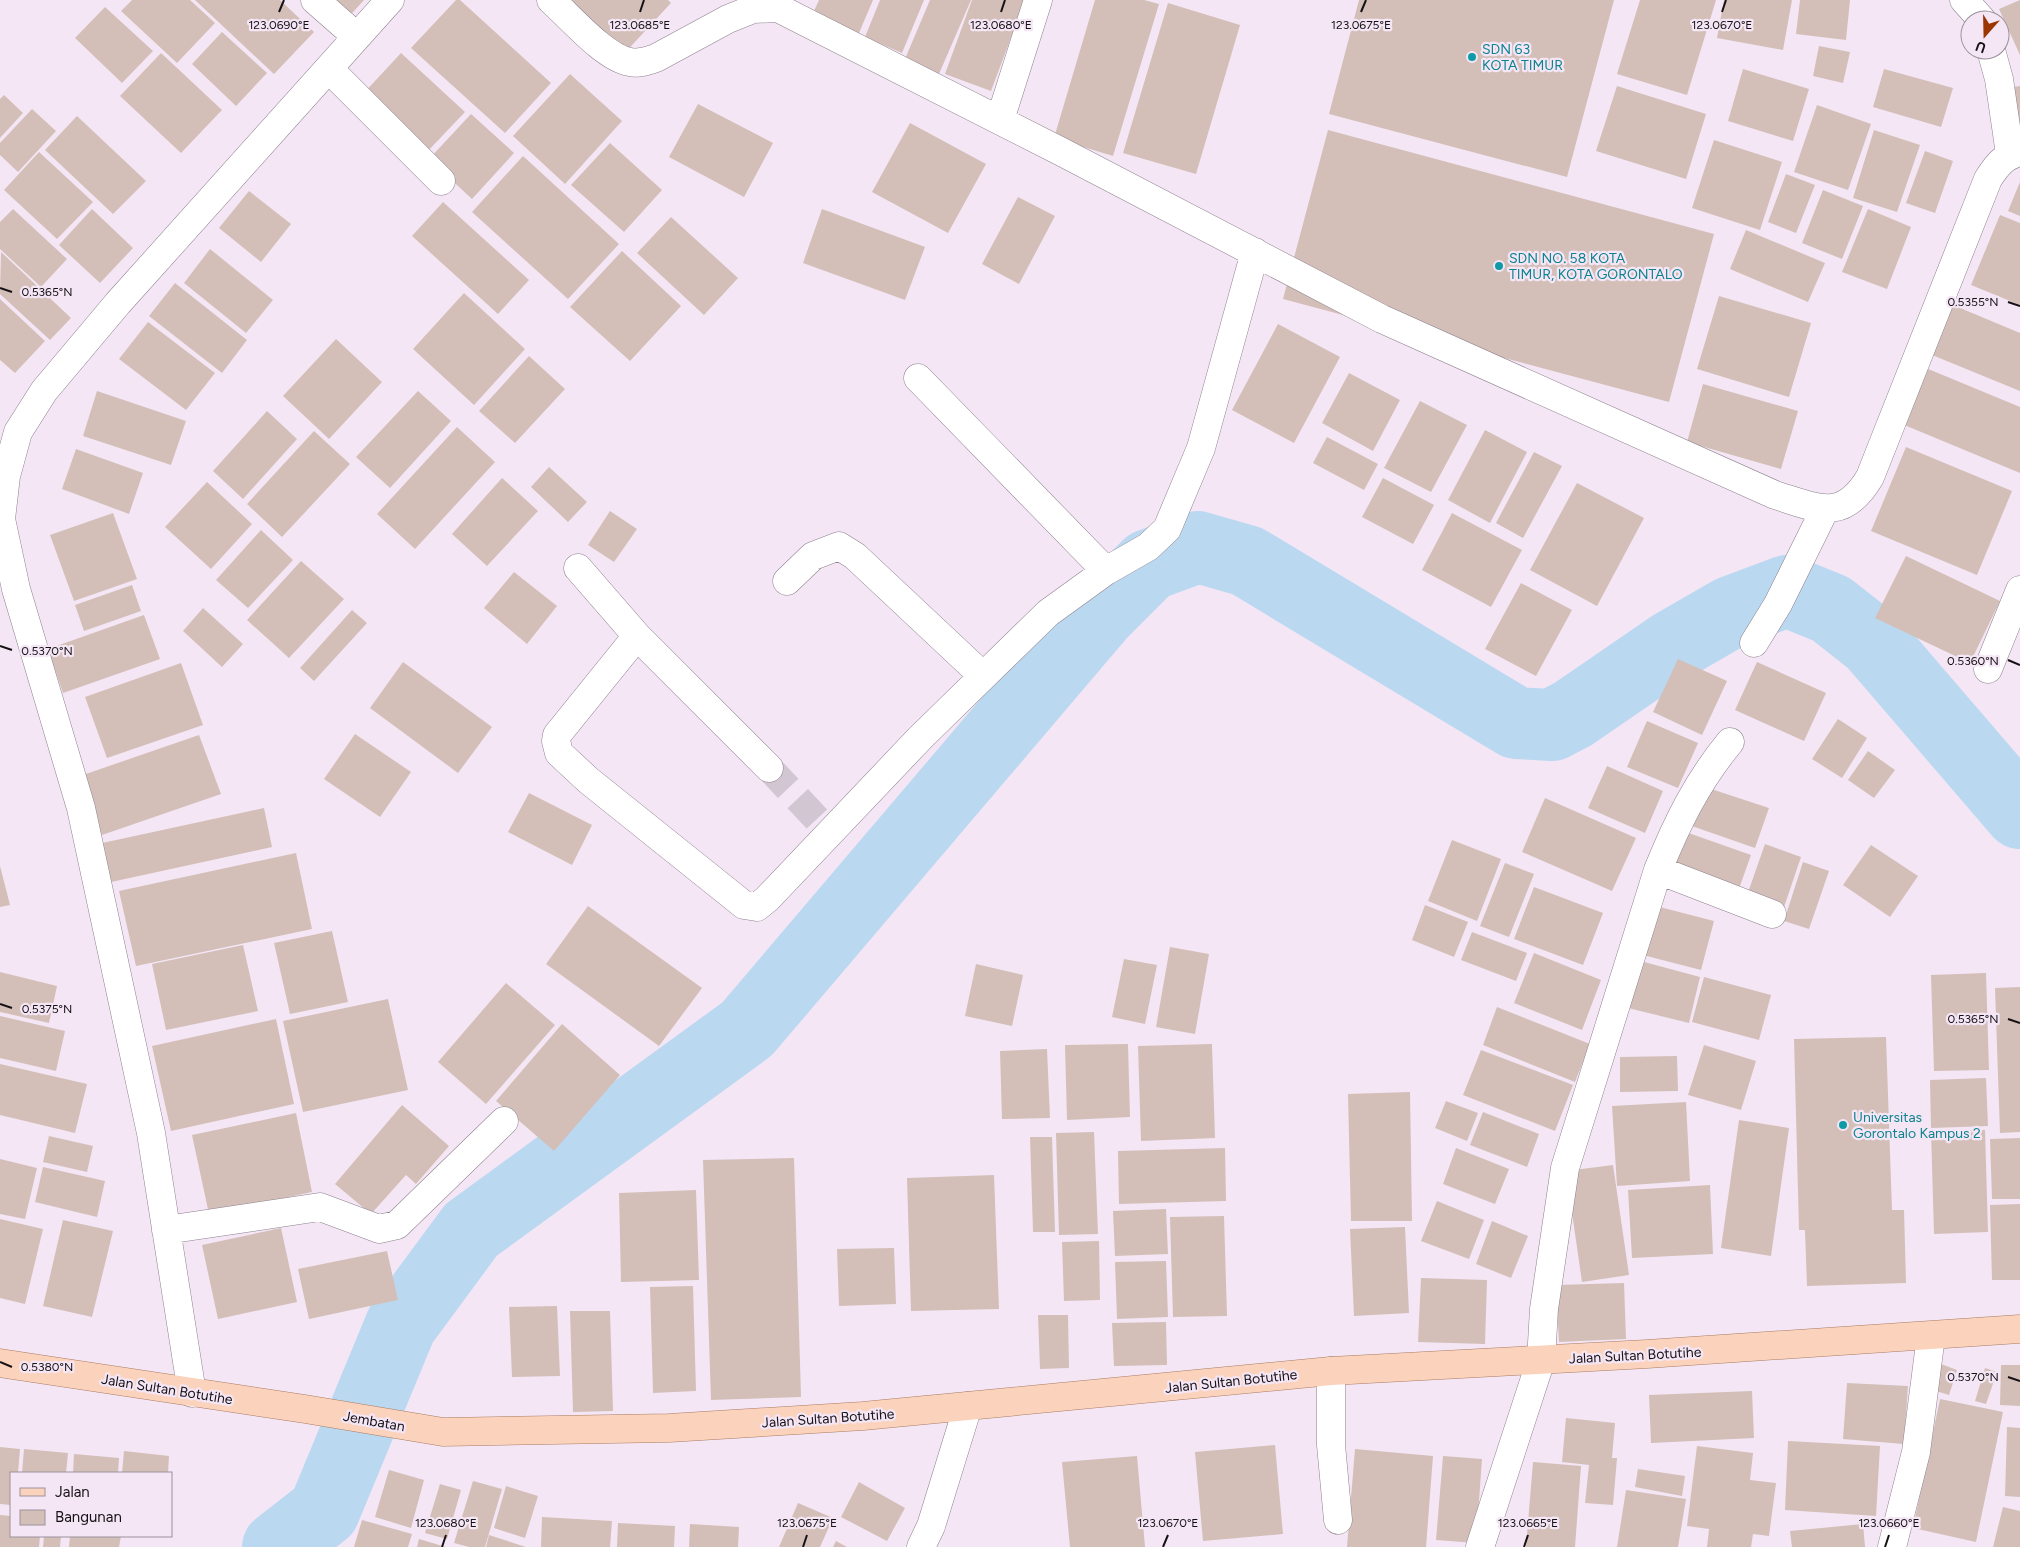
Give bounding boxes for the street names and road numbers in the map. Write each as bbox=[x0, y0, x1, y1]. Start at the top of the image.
street label: Jalan Sultan Botutihe bbox=[1568, 1344, 1702, 1367]
street label: Jalan Sultan Botutihe bbox=[1164, 1366, 1298, 1397]
street label: Jalan Sultan Botutihe bbox=[100, 1371, 234, 1408]
street label: Jalan Sultan Botutihe bbox=[761, 1405, 895, 1432]
street label: Jembatan bbox=[342, 1408, 406, 1435]

